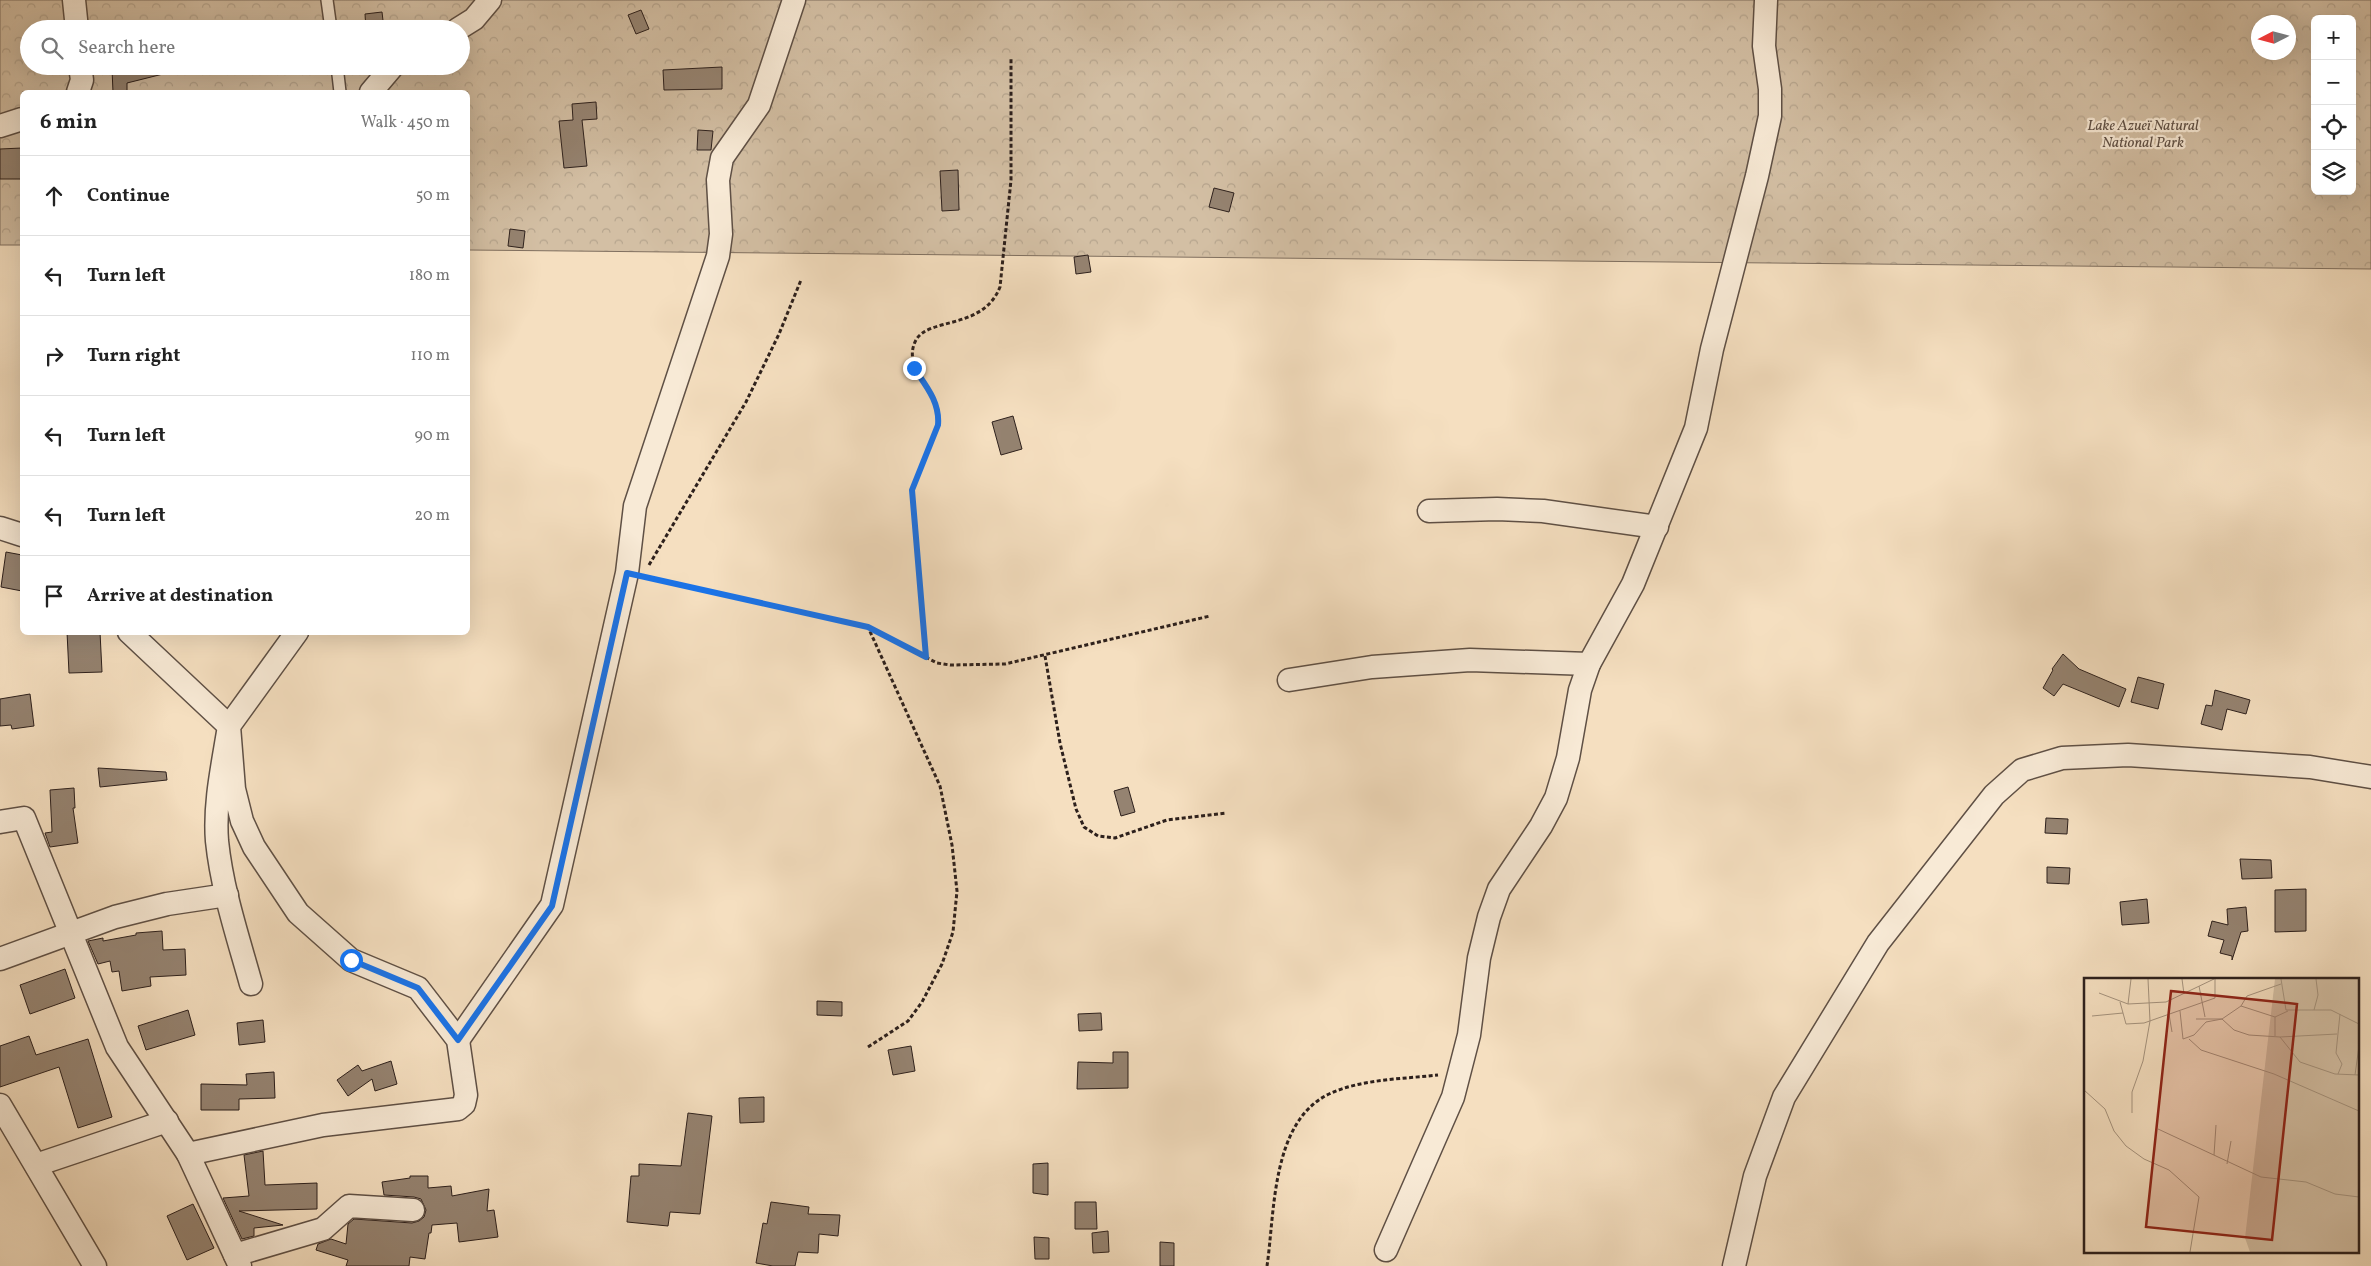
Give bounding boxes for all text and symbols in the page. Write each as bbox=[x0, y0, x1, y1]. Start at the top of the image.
north arrow bbox=[2251, 15, 2296, 60]
map controls bbox=[2311, 15, 2356, 195]
button: + bbox=[2311, 15, 2356, 60]
search box bbox=[20, 20, 470, 75]
icon: search bbox=[38, 34, 66, 62]
text: Search here bbox=[78, 35, 175, 61]
button: − bbox=[2311, 60, 2356, 105]
button: locate bbox=[2311, 105, 2356, 150]
text: 6 min bbox=[40, 108, 97, 137]
text: Walk · 450 m bbox=[361, 112, 450, 134]
park label: Lake Azueï Natural National Park bbox=[2087, 116, 2199, 154]
button: layers bbox=[2311, 150, 2356, 195]
icon: ahead bbox=[40, 182, 68, 210]
text: Continue bbox=[87, 183, 170, 209]
text: 50 m bbox=[416, 185, 450, 207]
icon: left bbox=[40, 262, 68, 290]
text: Turn left bbox=[87, 263, 166, 289]
text: 180 m bbox=[409, 265, 450, 287]
icon: right bbox=[40, 342, 68, 370]
text: Turn right bbox=[87, 343, 180, 369]
text: 110 m bbox=[411, 345, 450, 367]
route end bbox=[903, 357, 926, 380]
icon: left bbox=[40, 422, 68, 450]
text: Turn left bbox=[87, 423, 166, 449]
text: 90 m bbox=[414, 425, 450, 447]
icon: left bbox=[40, 502, 68, 530]
text: Turn left bbox=[87, 503, 166, 529]
text: 20 m bbox=[415, 505, 450, 527]
icon: arrive bbox=[40, 582, 68, 610]
text: Arrive at destination bbox=[87, 583, 273, 609]
route start bbox=[340, 949, 363, 972]
inset map bbox=[2084, 978, 2358, 1254]

